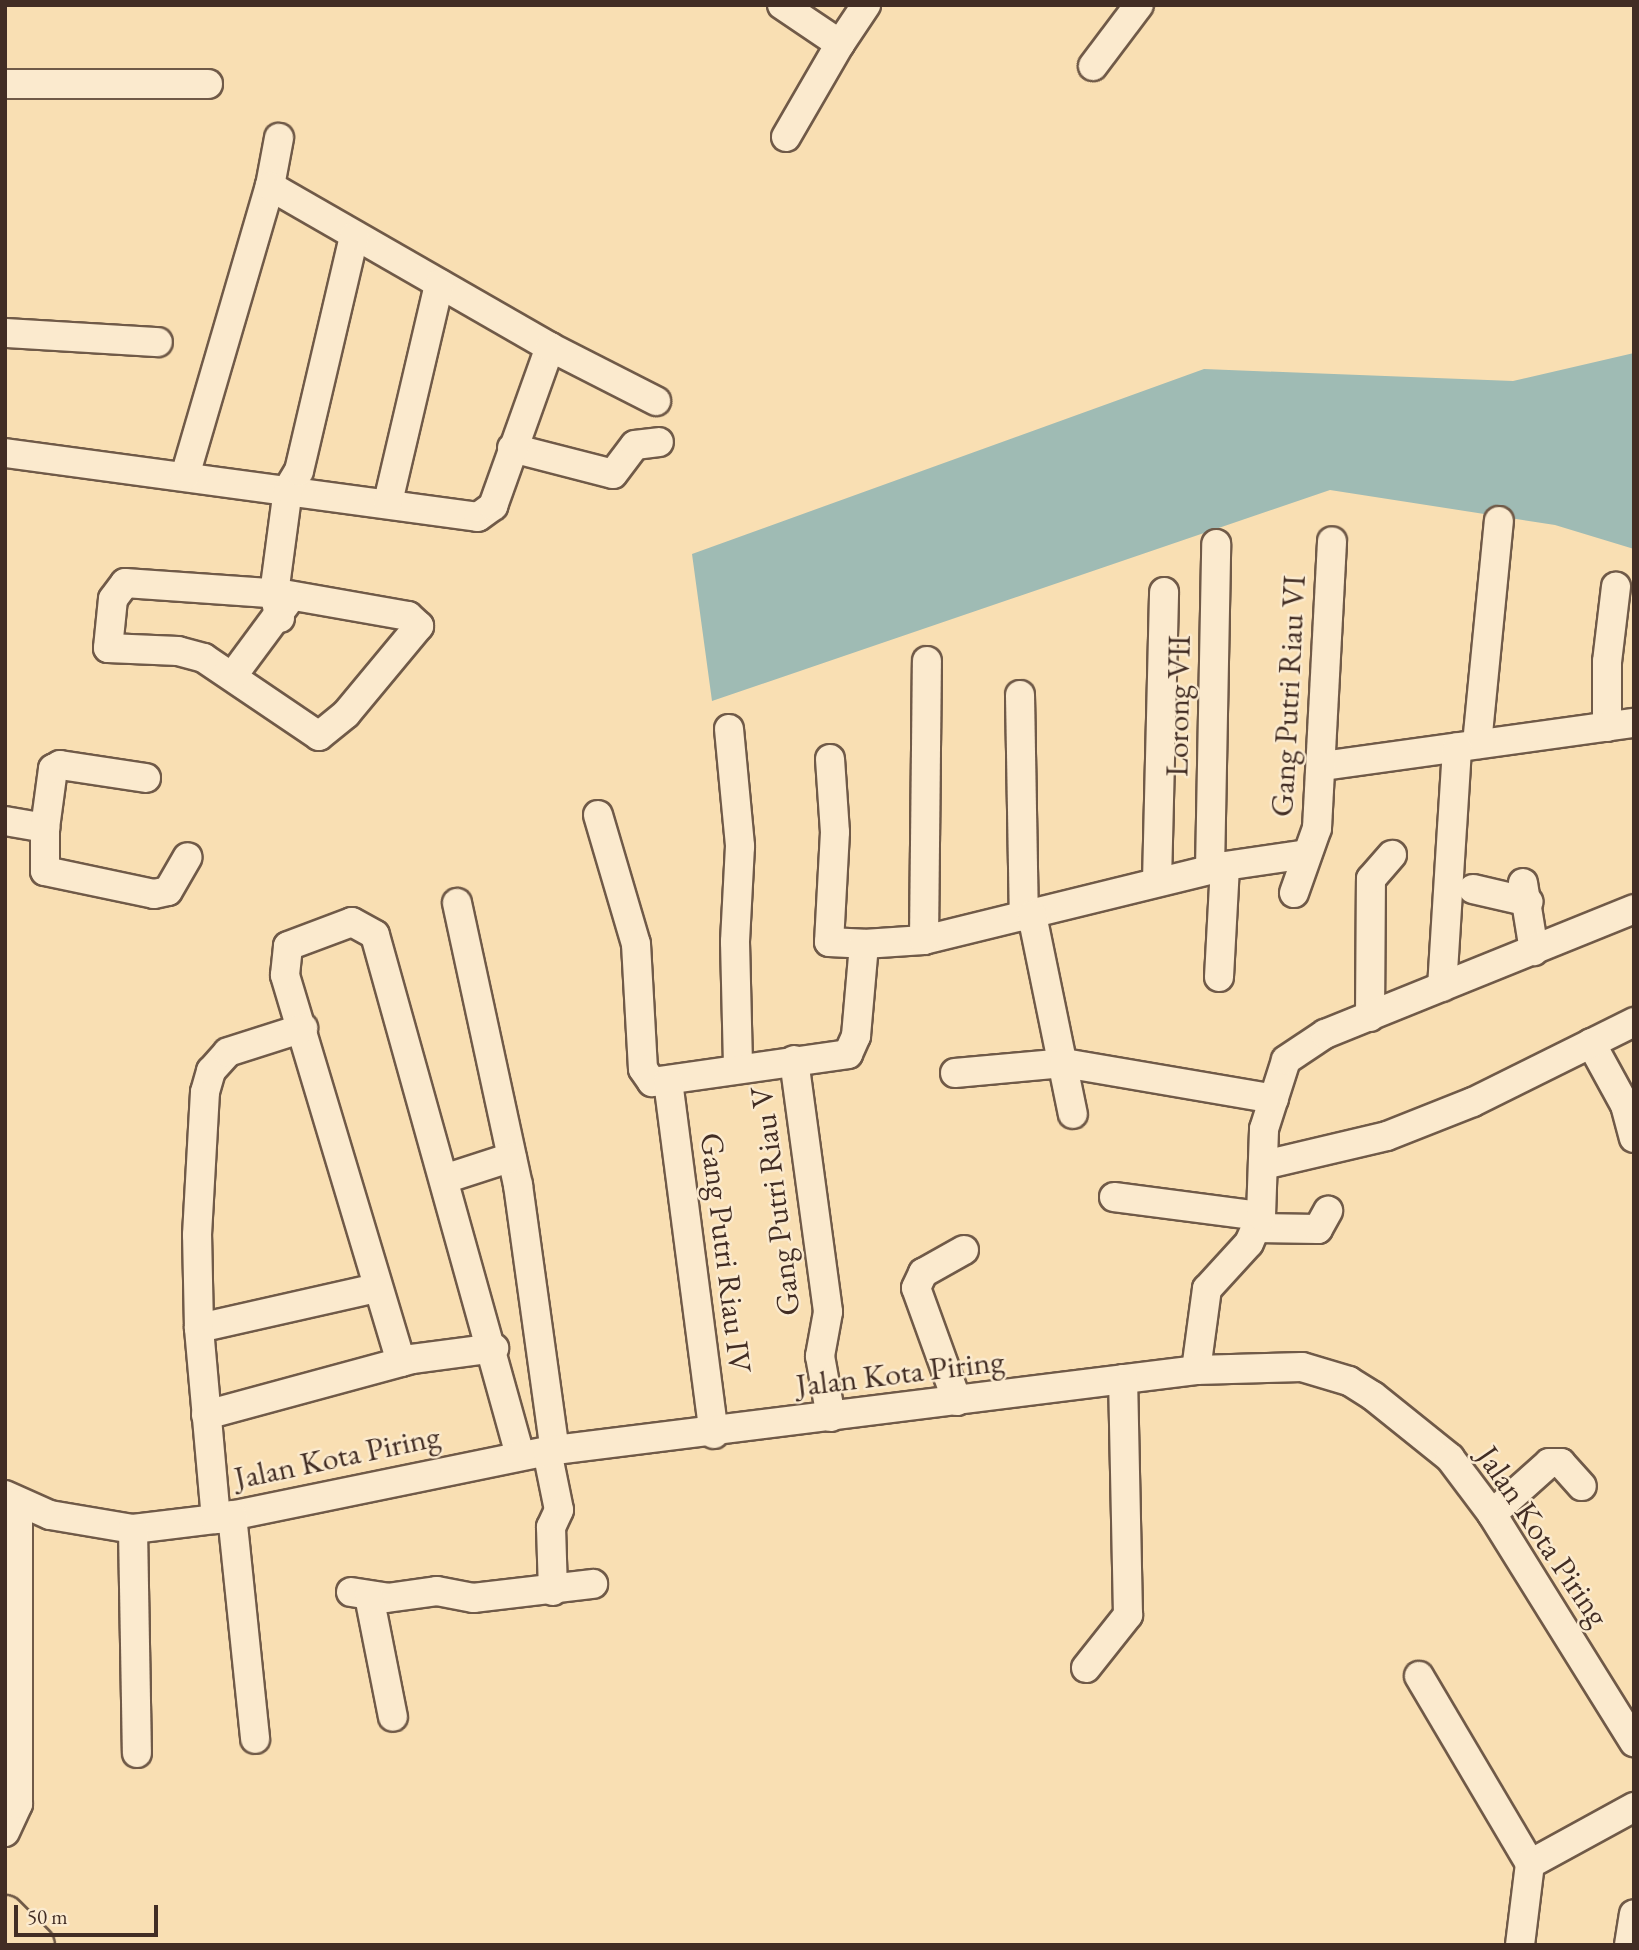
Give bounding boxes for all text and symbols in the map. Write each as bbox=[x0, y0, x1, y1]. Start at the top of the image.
street label: Gang Putri Riau VI bbox=[1262, 574, 1314, 818]
street label: Lorong VII bbox=[1158, 635, 1198, 777]
street label: Gang Putri Riau V bbox=[742, 1084, 808, 1318]
street label: Gang Putri Riau IV bbox=[692, 1131, 760, 1375]
street label: Jalan Kota Piring bbox=[794, 1341, 1006, 1405]
street label: Jalan Kota Piring bbox=[231, 1416, 443, 1498]
street label: Jalan Kota Piring bbox=[1469, 1439, 1617, 1633]
scale bar bbox=[18, 1890, 161, 1934]
text: 50 m bbox=[27, 1903, 68, 1930]

